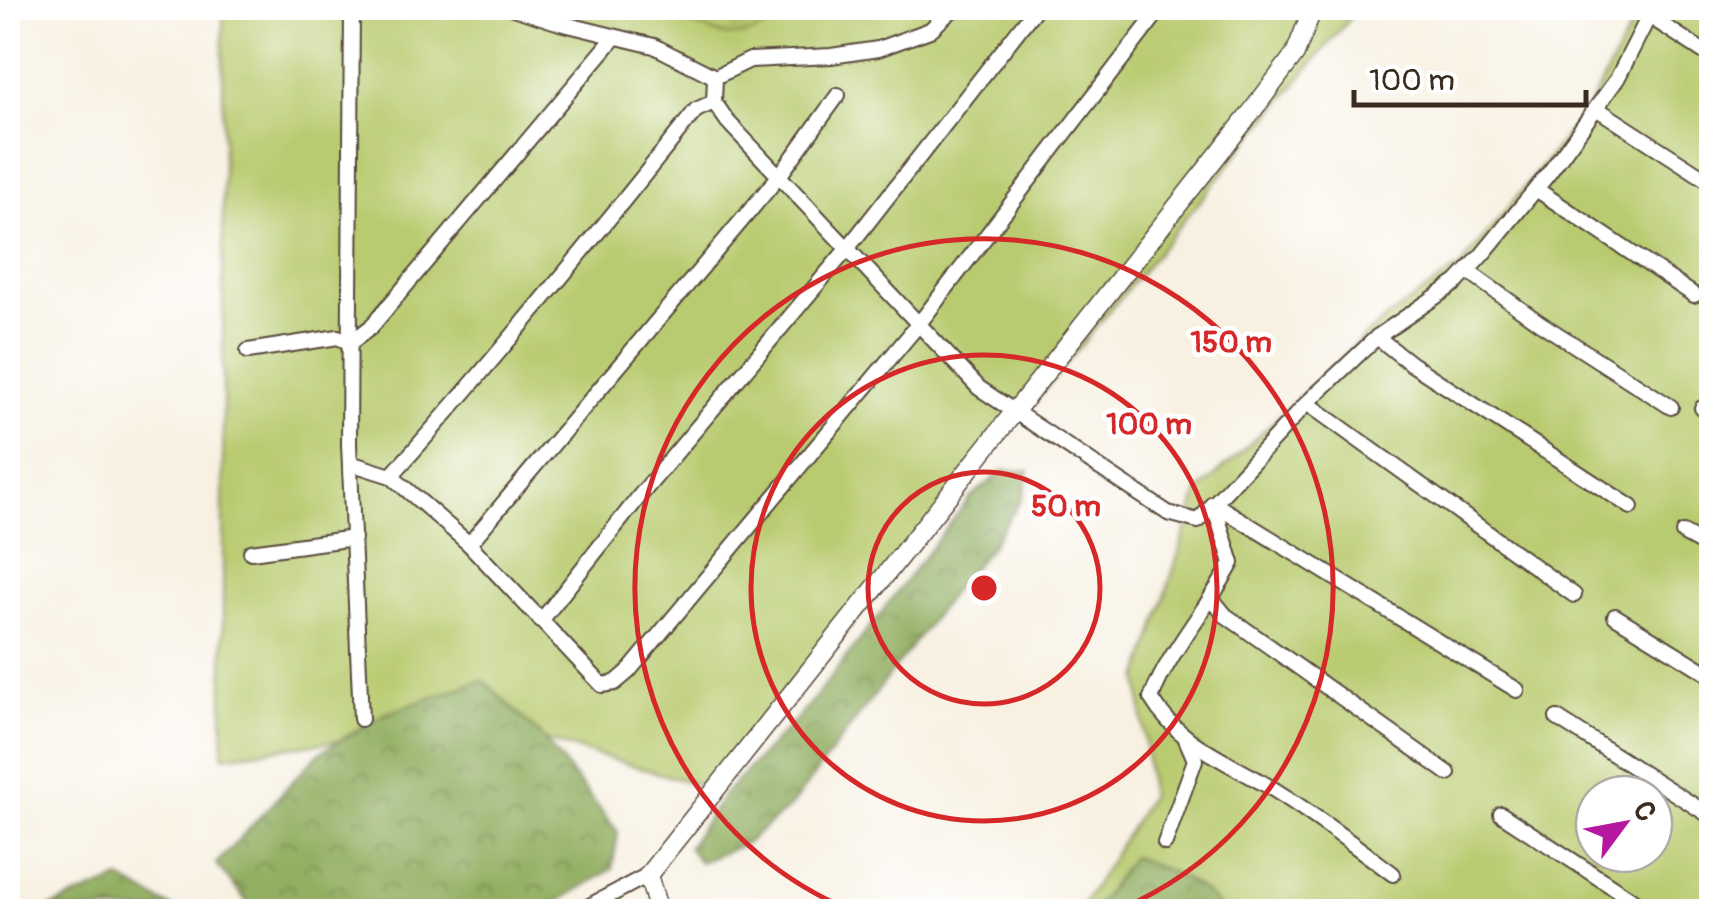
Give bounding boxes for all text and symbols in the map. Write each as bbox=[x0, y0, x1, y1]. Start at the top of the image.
scale bar bbox=[1354, 45, 1586, 107]
text: 100 m bbox=[1369, 62, 1455, 99]
text: 150 m bbox=[1190, 324, 1272, 361]
text: 100 m bbox=[1106, 406, 1192, 443]
text: 50 m bbox=[1031, 488, 1101, 525]
centre of rings bbox=[966, 570, 1002, 606]
north arrow bbox=[1574, 774, 1674, 874]
text: С bbox=[1625, 795, 1663, 828]

